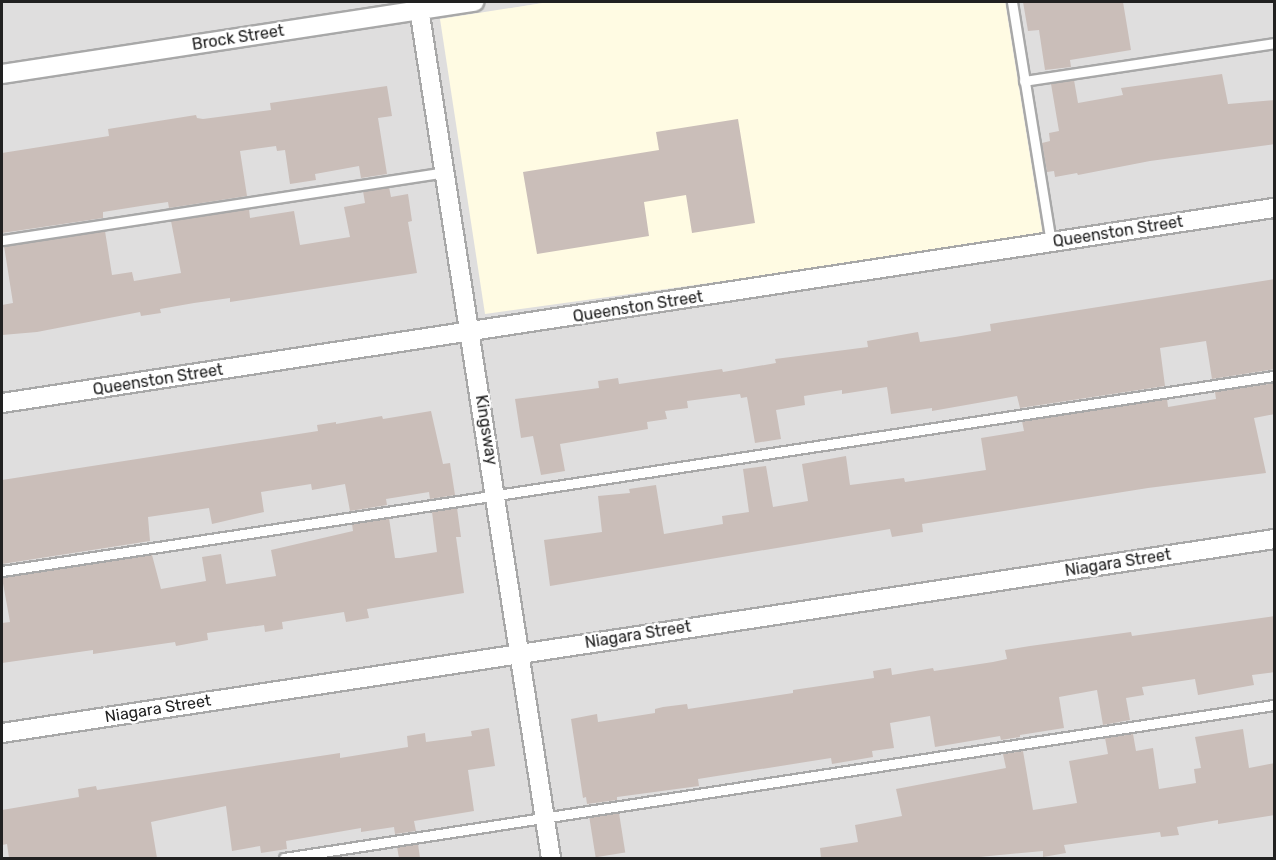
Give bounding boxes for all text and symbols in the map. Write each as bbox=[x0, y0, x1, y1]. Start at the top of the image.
street label: Brock Street bbox=[191, 21, 285, 55]
street label: Queenston Street bbox=[1052, 212, 1184, 252]
street label: Queenston Street bbox=[572, 287, 704, 327]
street label: Queenston Street bbox=[92, 360, 224, 400]
street label: Kingsway bbox=[471, 394, 501, 466]
street label: Niagara Street bbox=[1064, 545, 1172, 581]
street label: Niagara Street bbox=[584, 617, 692, 653]
street label: Niagara Street bbox=[104, 691, 212, 727]

